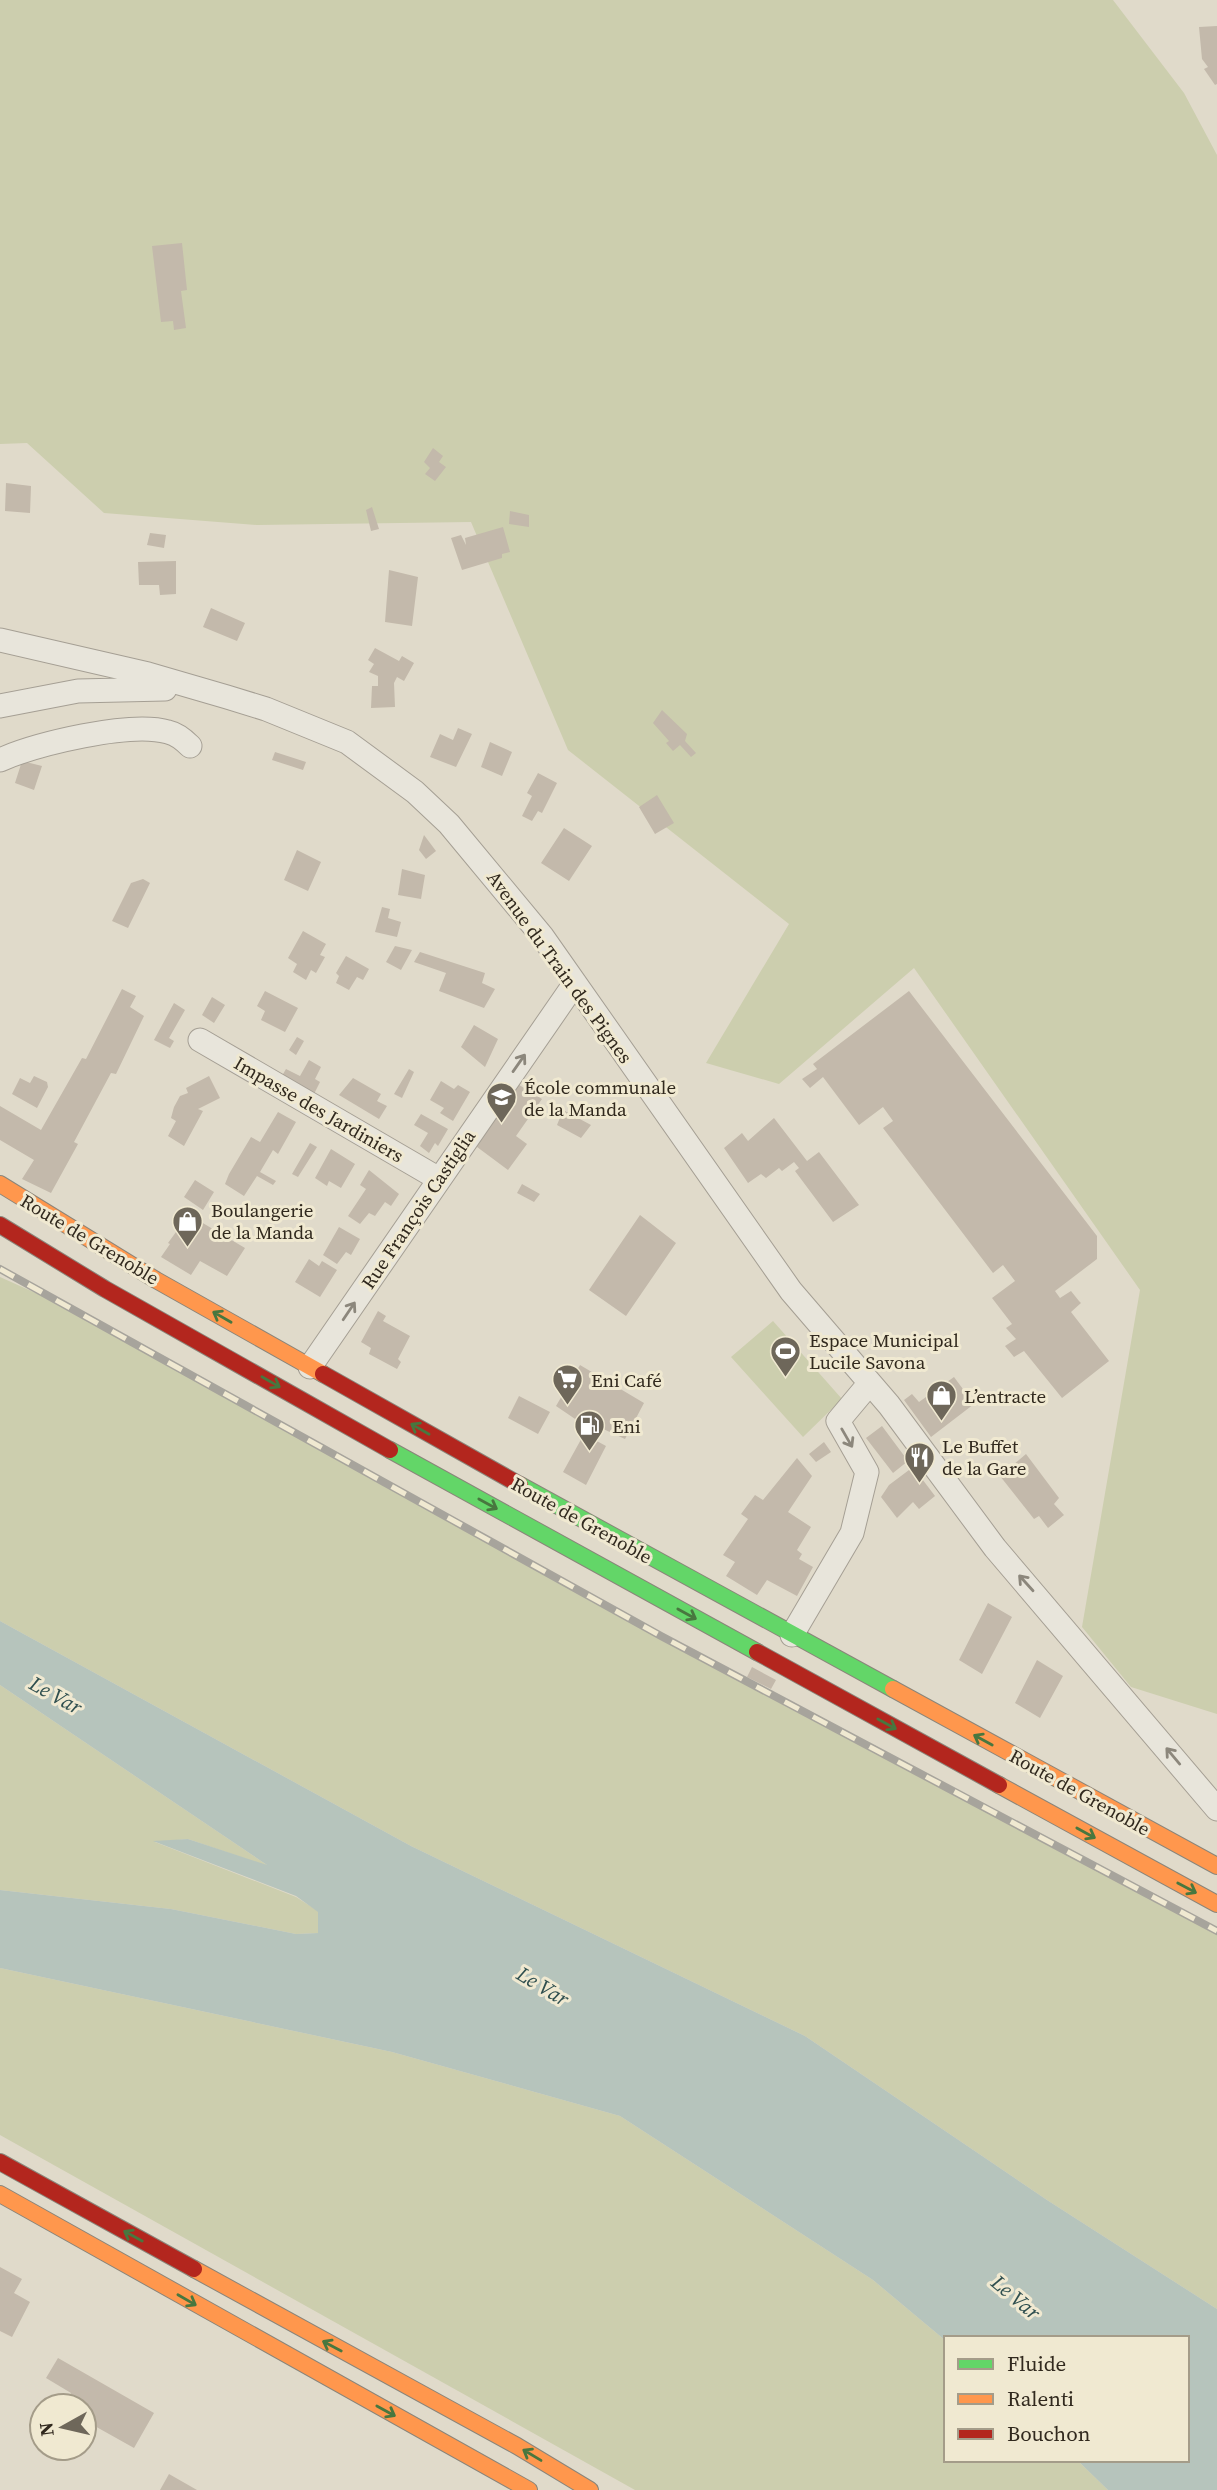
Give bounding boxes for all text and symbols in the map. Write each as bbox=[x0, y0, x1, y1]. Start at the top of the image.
street label: Avenue du Train des Pignes bbox=[481, 866, 639, 1068]
street label: Impasse des Jardiniers bbox=[229, 1050, 409, 1168]
one-way arrow bbox=[512, 1054, 526, 1073]
place label: École communale de la Manda bbox=[524, 1074, 676, 1122]
school or university icon: École communale de la Manda bbox=[484, 1081, 518, 1125]
street label: Rue François Castiglia bbox=[355, 1124, 481, 1294]
street label: Route de Grenoble bbox=[16, 1187, 164, 1291]
place label: Boulangerie de la Manda bbox=[211, 1197, 314, 1245]
shop icon: Boulangerie de la Manda bbox=[171, 1204, 205, 1248]
one-way arrow bbox=[341, 1302, 356, 1321]
one-way arrow bbox=[212, 1310, 233, 1323]
place label: Espace Municipal Lucile Savona bbox=[809, 1327, 959, 1375]
sports icon: Espace Municipal Lucile Savona bbox=[769, 1334, 803, 1378]
supermarket icon: Eni Café bbox=[551, 1363, 585, 1407]
place label: Eni Café bbox=[591, 1367, 662, 1393]
one-way arrow bbox=[261, 1375, 281, 1389]
shop icon: L’entracte bbox=[924, 1379, 958, 1423]
place label: L’entracte bbox=[964, 1383, 1046, 1409]
fuel station icon: Eni bbox=[572, 1409, 606, 1453]
place label: Eni bbox=[612, 1413, 641, 1439]
one-way arrow bbox=[410, 1422, 431, 1435]
one-way arrow bbox=[841, 1427, 855, 1447]
place label: Le Buffet de la Gare bbox=[942, 1433, 1027, 1481]
restaurant icon: Le Buffet de la Gare bbox=[902, 1440, 936, 1484]
street label: Route de Grenoble bbox=[507, 1471, 657, 1569]
one-way arrow bbox=[477, 1498, 498, 1512]
one-way arrow bbox=[1018, 1574, 1034, 1592]
one-way arrow bbox=[677, 1607, 697, 1621]
water label: Le Var bbox=[24, 1668, 88, 1722]
one-way arrow bbox=[876, 1717, 897, 1731]
one-way arrow bbox=[974, 1733, 994, 1747]
street label: Route de Grenoble bbox=[1005, 1743, 1155, 1841]
one-way arrow bbox=[1165, 1748, 1181, 1766]
one-way arrow bbox=[1076, 1826, 1096, 1840]
one-way arrow bbox=[1176, 1882, 1197, 1895]
water label: Le Var bbox=[511, 1959, 575, 2013]
one-way arrow bbox=[123, 2229, 143, 2243]
water label: Le Var bbox=[984, 2267, 1047, 2327]
one-way arrow bbox=[177, 2293, 197, 2307]
legend bbox=[944, 2336, 1189, 2462]
one-way arrow bbox=[322, 2339, 343, 2352]
text: Fluide bbox=[1007, 2349, 1066, 2378]
text: Ralenti bbox=[1007, 2384, 1074, 2413]
north arrow bbox=[28, 2392, 98, 2462]
one-way arrow bbox=[375, 2405, 396, 2418]
text: Bouchon bbox=[1007, 2419, 1091, 2448]
text: N bbox=[32, 2421, 60, 2438]
one-way arrow bbox=[522, 2447, 542, 2461]

